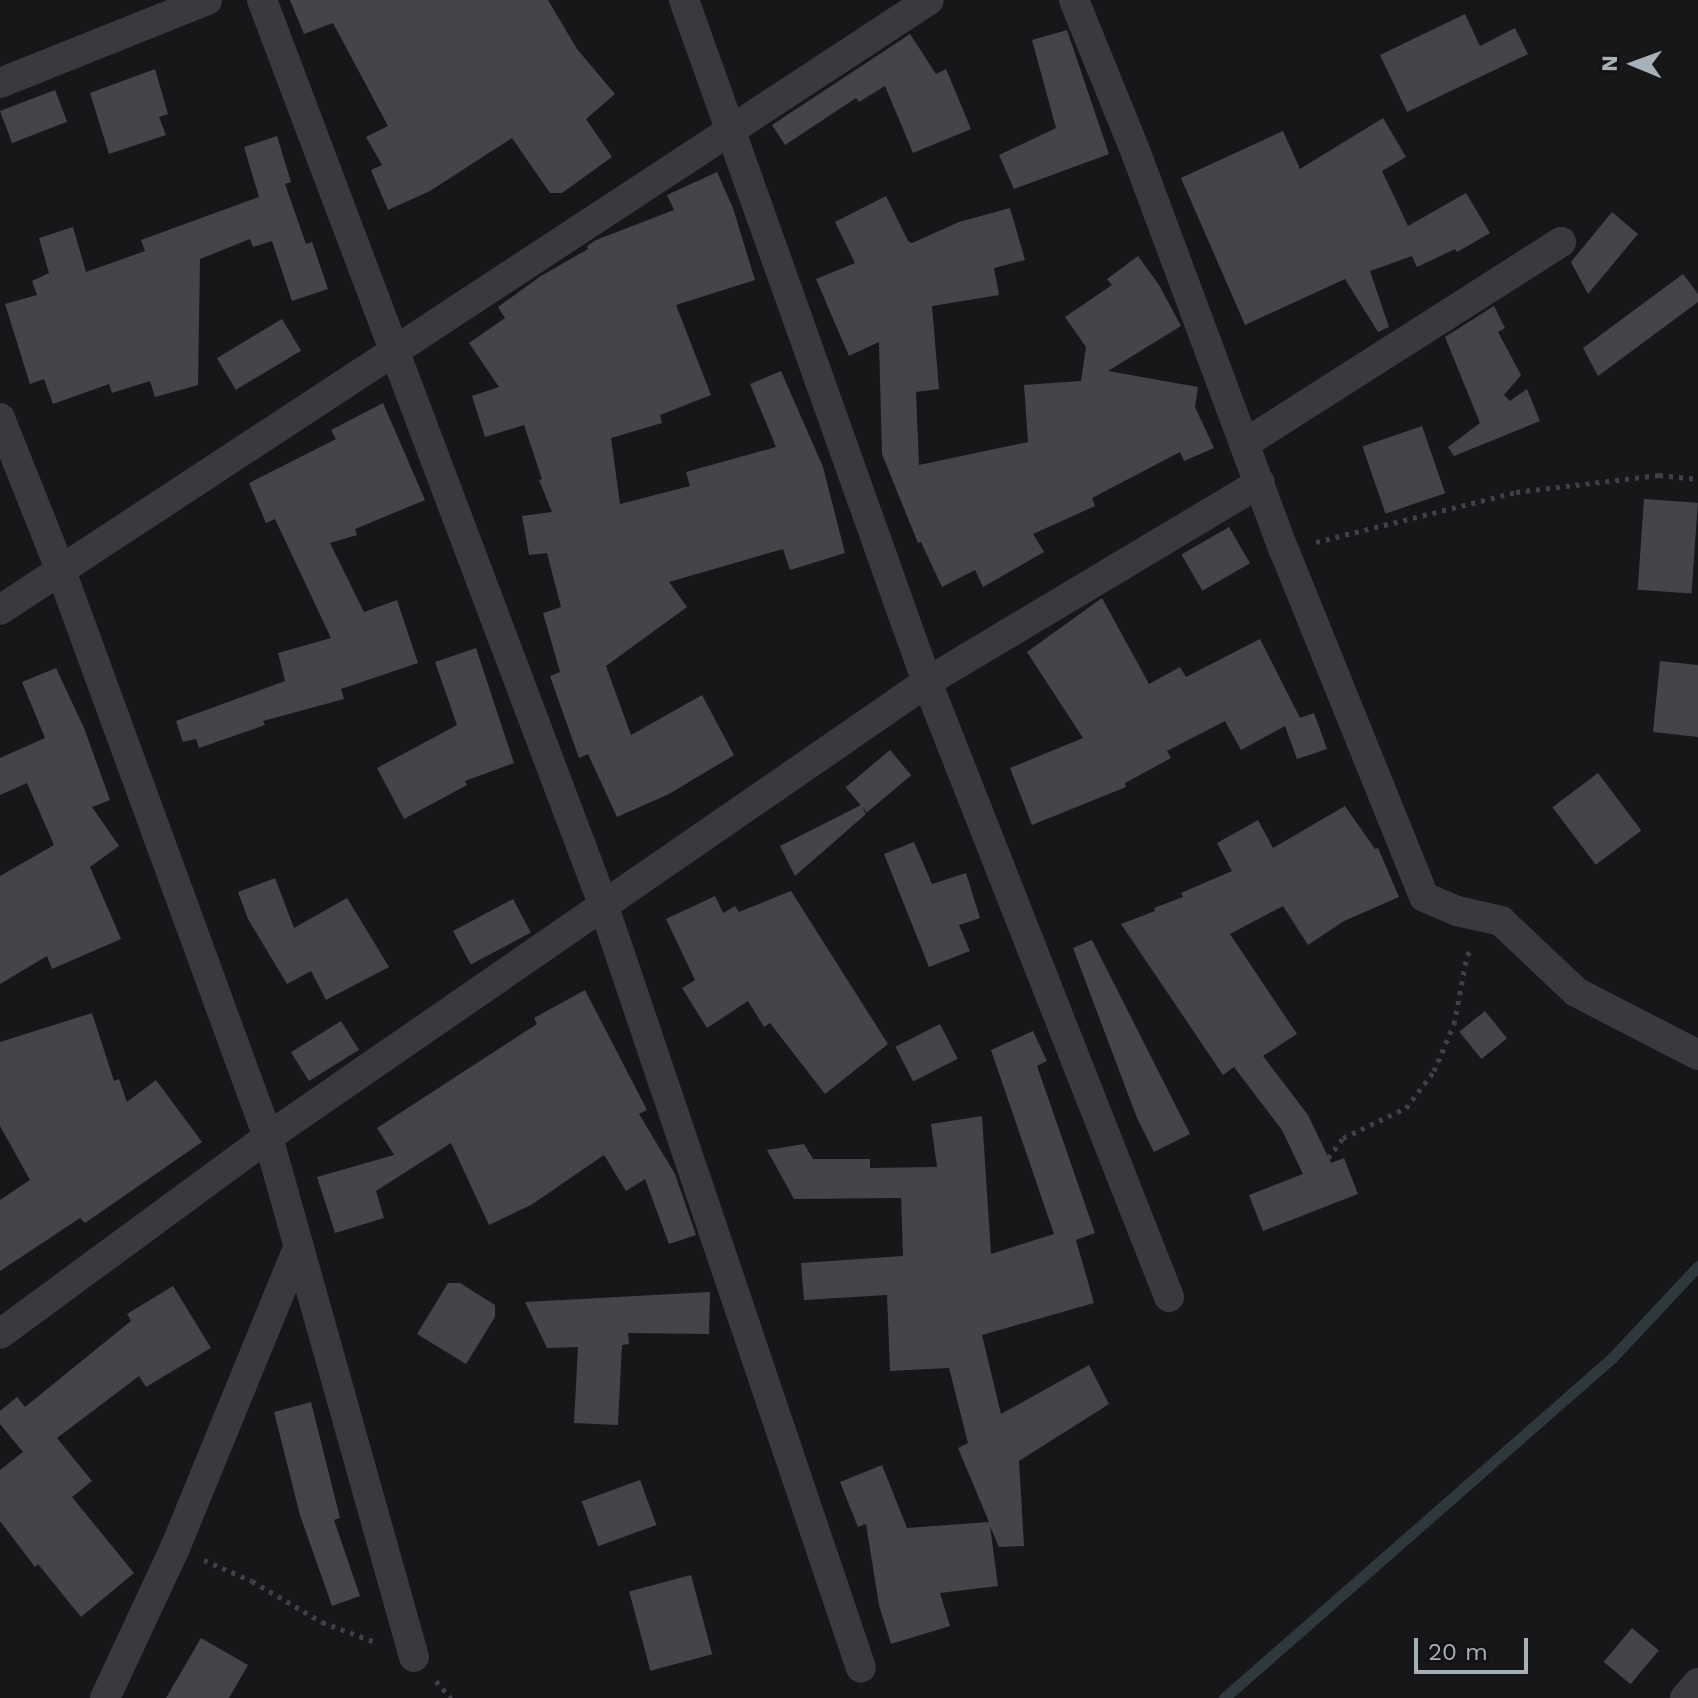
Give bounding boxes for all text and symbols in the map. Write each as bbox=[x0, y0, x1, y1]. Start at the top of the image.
north arrow bbox=[1594, 24, 1674, 104]
text: N bbox=[1597, 55, 1622, 72]
scale bar bbox=[1418, 1622, 1532, 1672]
text: 20 m bbox=[1428, 1638, 1488, 1666]

